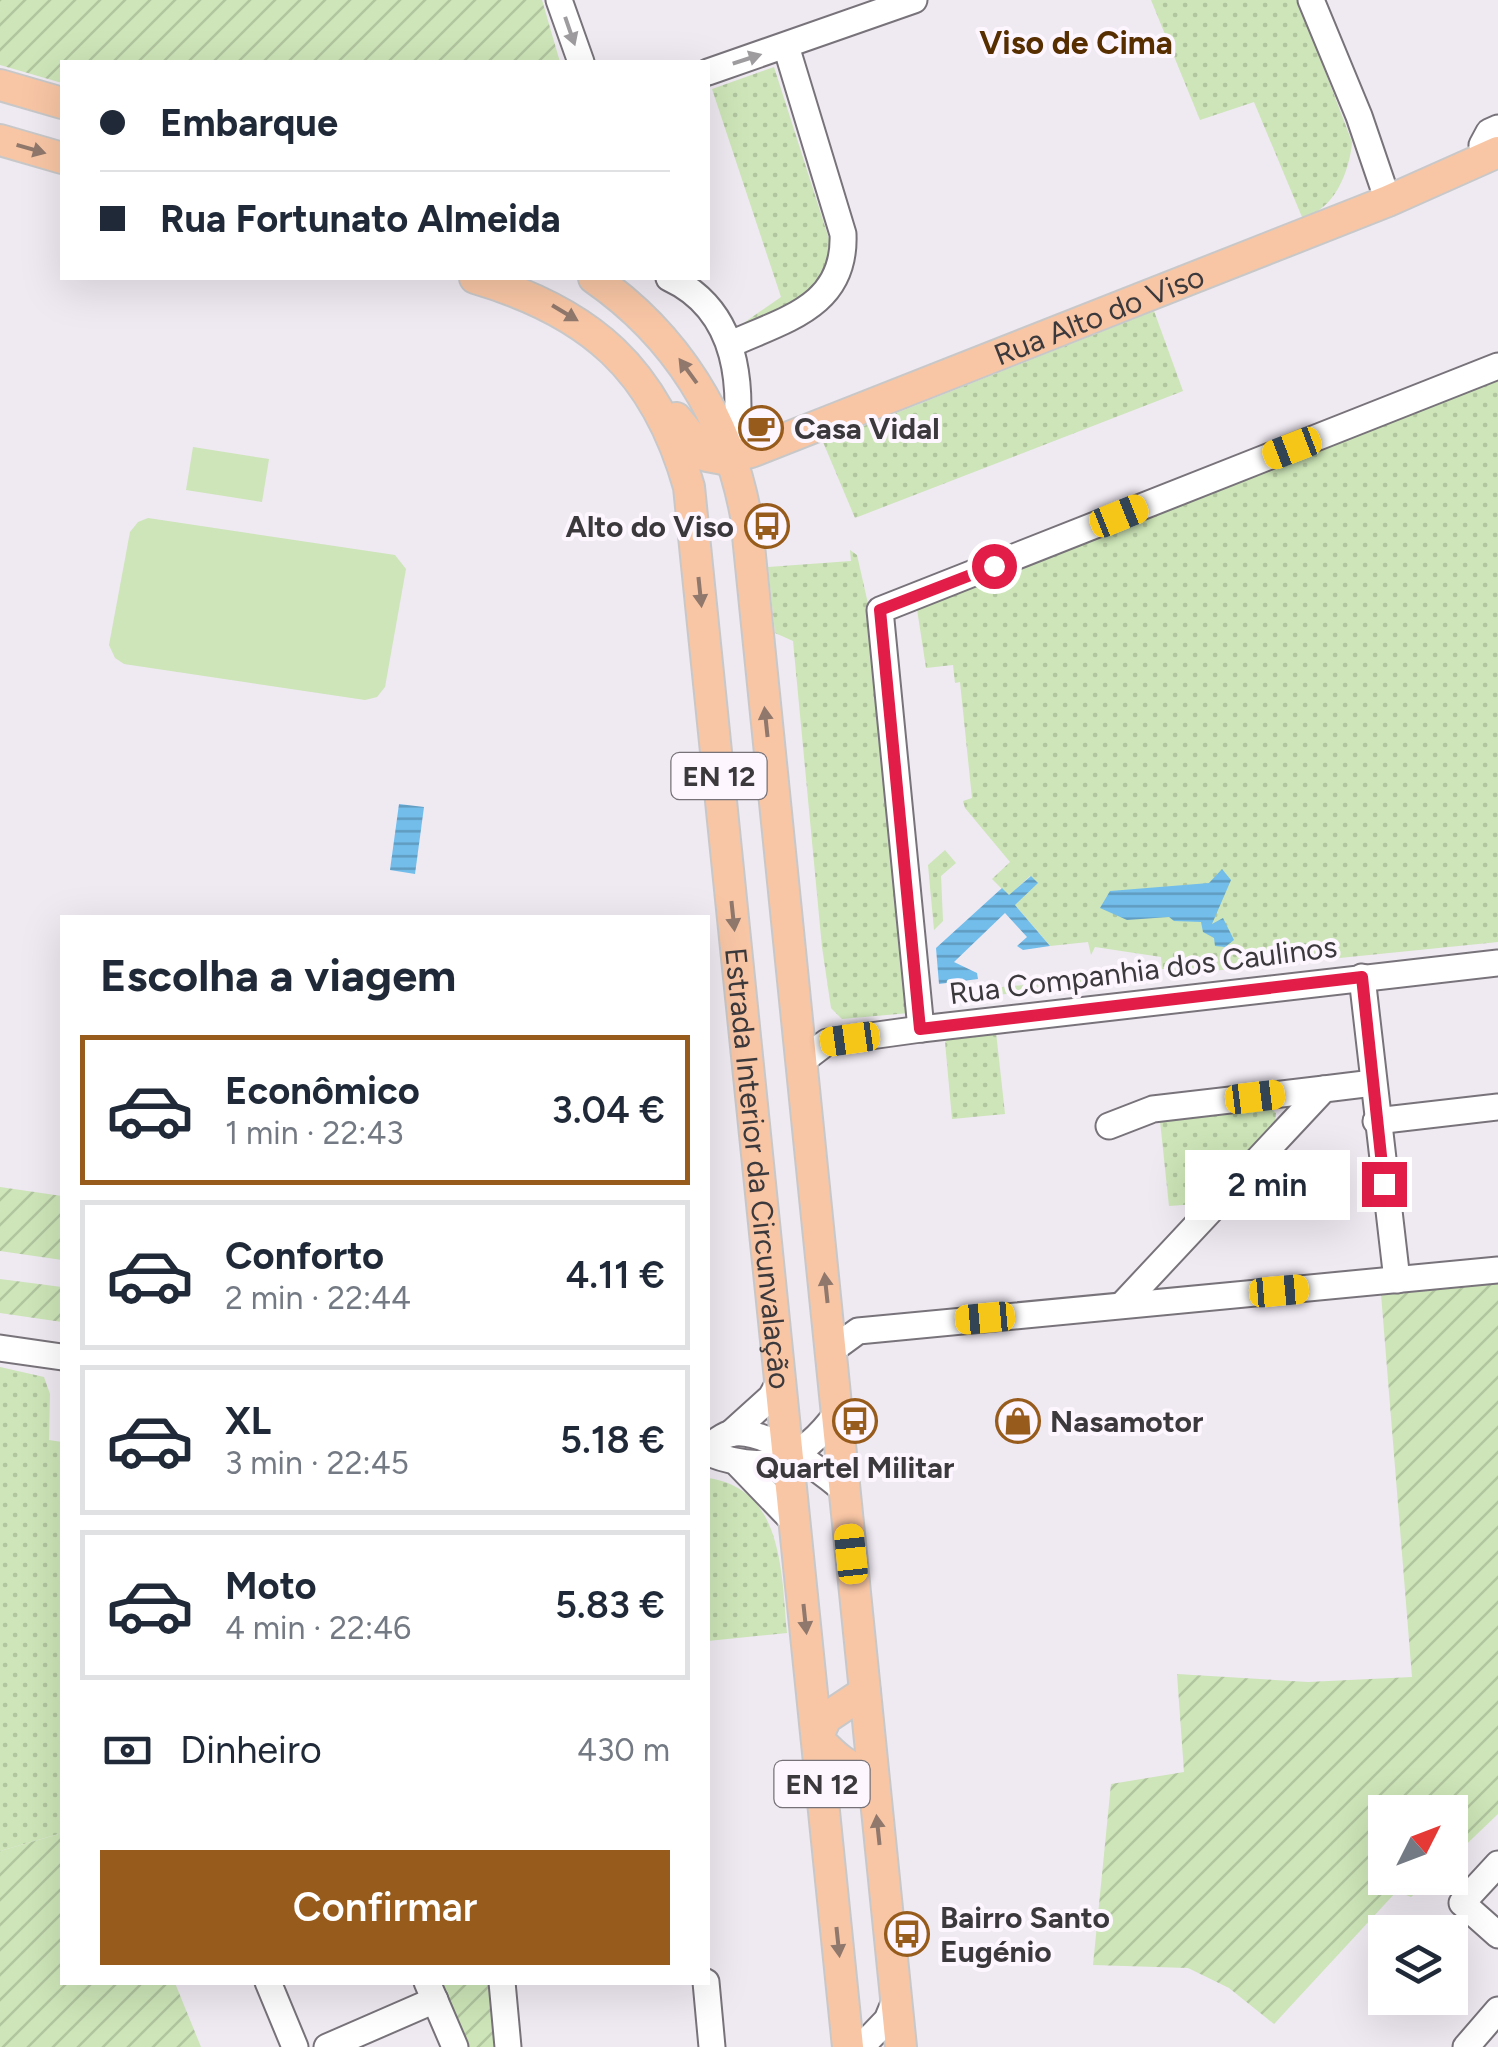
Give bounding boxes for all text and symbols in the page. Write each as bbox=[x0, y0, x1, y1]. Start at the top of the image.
one-way arrow bbox=[563, 17, 578, 47]
district label: Viso de Cima bbox=[979, 24, 1173, 62]
one-way arrow bbox=[732, 50, 762, 65]
text: Embarque bbox=[160, 100, 338, 146]
one-way arrow bbox=[16, 142, 47, 157]
text: Rua Fortunato Almeida bbox=[160, 196, 561, 242]
street label: Rua Alto do Viso bbox=[988, 257, 1209, 373]
one-way arrow bbox=[552, 304, 579, 322]
one-way arrow bbox=[679, 358, 698, 385]
cafe icon: Casa Vidal bbox=[738, 405, 784, 451]
place label: Casa Vidal bbox=[794, 410, 940, 447]
car bbox=[1259, 423, 1325, 473]
car bbox=[1086, 491, 1152, 541]
bus stop icon: Alto do Viso bbox=[744, 503, 790, 549]
place label: Alto do Viso bbox=[565, 508, 734, 545]
route start bbox=[972, 544, 1017, 589]
one-way arrow bbox=[693, 577, 709, 609]
one-way arrow bbox=[758, 705, 774, 737]
road number: EN 12 bbox=[672, 753, 766, 799]
one-way arrow bbox=[725, 900, 741, 932]
street label: Rua Companhia dos Caulinos bbox=[947, 928, 1339, 1012]
street label: Estrada Interior da Circunvalação bbox=[718, 946, 799, 1391]
text: Escolha a viagem bbox=[100, 948, 456, 1002]
car bbox=[818, 1020, 882, 1058]
icon: car bbox=[105, 1065, 195, 1155]
text: Econômico bbox=[225, 1068, 420, 1114]
car bbox=[1223, 1078, 1287, 1116]
text: 3.04 € bbox=[552, 1087, 665, 1133]
text: 1 min · 22:43 bbox=[225, 1114, 404, 1152]
callout: 2 min bbox=[1184, 1149, 1349, 1219]
route end bbox=[1362, 1162, 1407, 1207]
text: 2 min bbox=[1228, 1166, 1307, 1204]
icon: car bbox=[105, 1230, 195, 1320]
text: Conforto bbox=[225, 1233, 384, 1279]
text: 4.11 € bbox=[565, 1252, 665, 1298]
one-way arrow bbox=[817, 1272, 833, 1304]
car bbox=[1248, 1273, 1310, 1309]
text: 2 min · 22:44 bbox=[225, 1279, 411, 1317]
car bbox=[954, 1300, 1016, 1336]
icon: car bbox=[105, 1395, 195, 1485]
text: XL bbox=[225, 1398, 271, 1444]
bus stop icon: Quartel Militar bbox=[832, 1398, 878, 1444]
shop icon: Nasamotor bbox=[995, 1398, 1041, 1444]
place label: Nasamotor bbox=[1050, 1403, 1203, 1440]
text: 5.18 € bbox=[560, 1417, 665, 1463]
text: 3 min · 22:45 bbox=[225, 1444, 409, 1482]
place label: Quartel Militar bbox=[756, 1449, 954, 1486]
car bbox=[833, 1523, 869, 1585]
icon: car bbox=[105, 1560, 195, 1650]
text: Moto bbox=[225, 1563, 317, 1609]
text: 5.83 € bbox=[555, 1582, 665, 1628]
one-way arrow bbox=[797, 1604, 813, 1635]
text: 4 min · 22:46 bbox=[225, 1609, 411, 1647]
icon: cash bbox=[100, 1723, 155, 1778]
text: Dinheiro bbox=[180, 1727, 322, 1773]
text: 430 m bbox=[577, 1731, 670, 1769]
road number: EN 12 bbox=[774, 1761, 870, 1807]
north arrow bbox=[1368, 1795, 1468, 1895]
map controls bbox=[1368, 1795, 1468, 2015]
one-way arrow bbox=[870, 1813, 886, 1845]
button: Confirmar bbox=[100, 1850, 670, 1965]
place label: Bairro Santo Eugénio bbox=[940, 1899, 1110, 1970]
bus stop icon: Bairro Santo Eugénio bbox=[884, 1911, 930, 1957]
button: layers bbox=[1368, 1915, 1468, 2015]
one-way arrow bbox=[830, 1927, 846, 1959]

